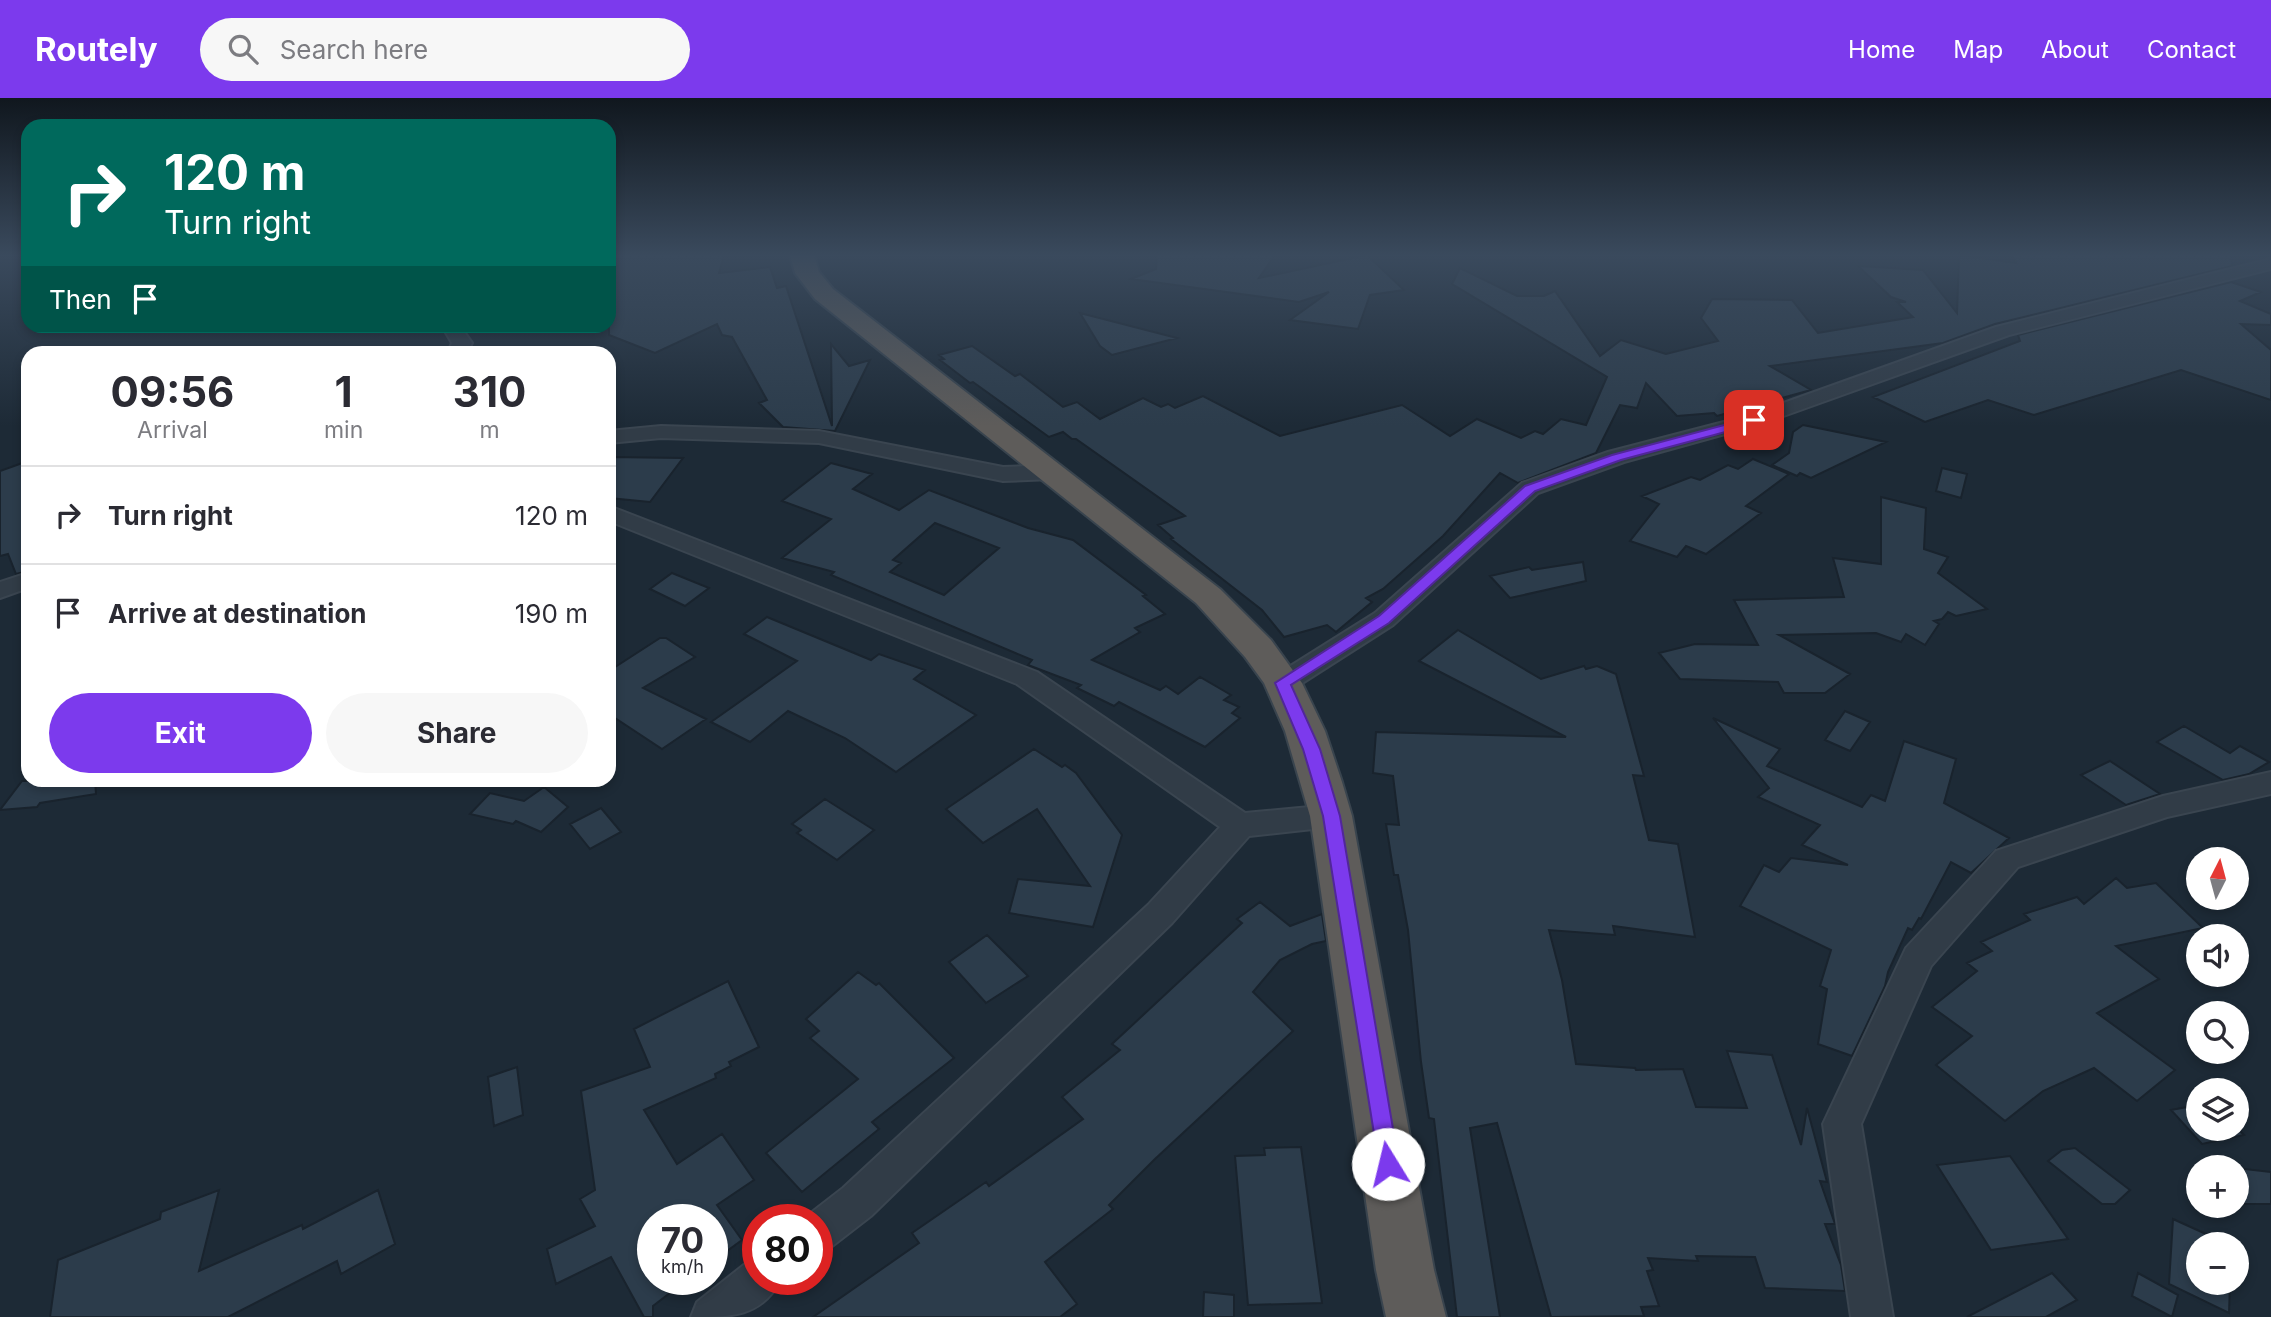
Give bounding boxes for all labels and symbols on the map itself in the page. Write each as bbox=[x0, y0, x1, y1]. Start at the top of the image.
pin bbox=[1724, 390, 1784, 450]
north arrow bbox=[2186, 847, 2249, 910]
position arrow bbox=[1351, 1127, 1425, 1201]
speed limit sign: 80 bbox=[742, 1204, 833, 1295]

